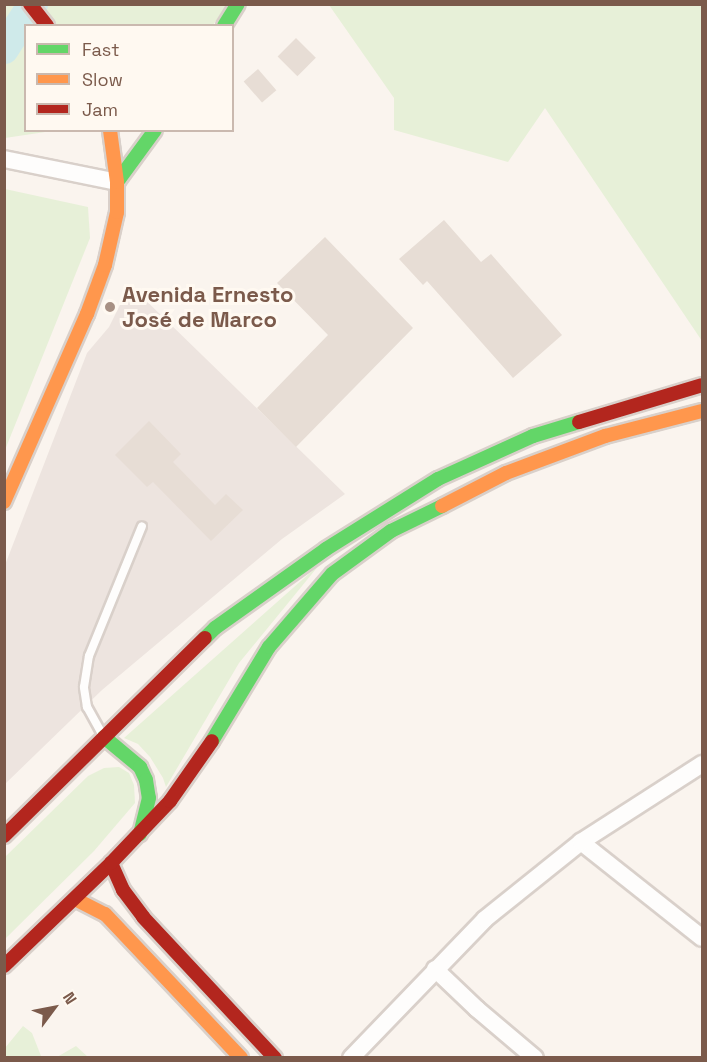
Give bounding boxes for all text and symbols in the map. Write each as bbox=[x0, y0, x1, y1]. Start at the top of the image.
legend bbox=[24, 24, 234, 132]
text: Fast bbox=[82, 38, 119, 61]
text: Slow bbox=[82, 68, 123, 91]
text: Jam bbox=[82, 98, 118, 121]
place label: Avenida Ernesto José de Marco bbox=[122, 281, 293, 332]
marker: Avenida Ernesto José de Marco bbox=[103, 300, 117, 314]
north arrow bbox=[24, 978, 84, 1038]
text: N bbox=[58, 988, 81, 1008]

